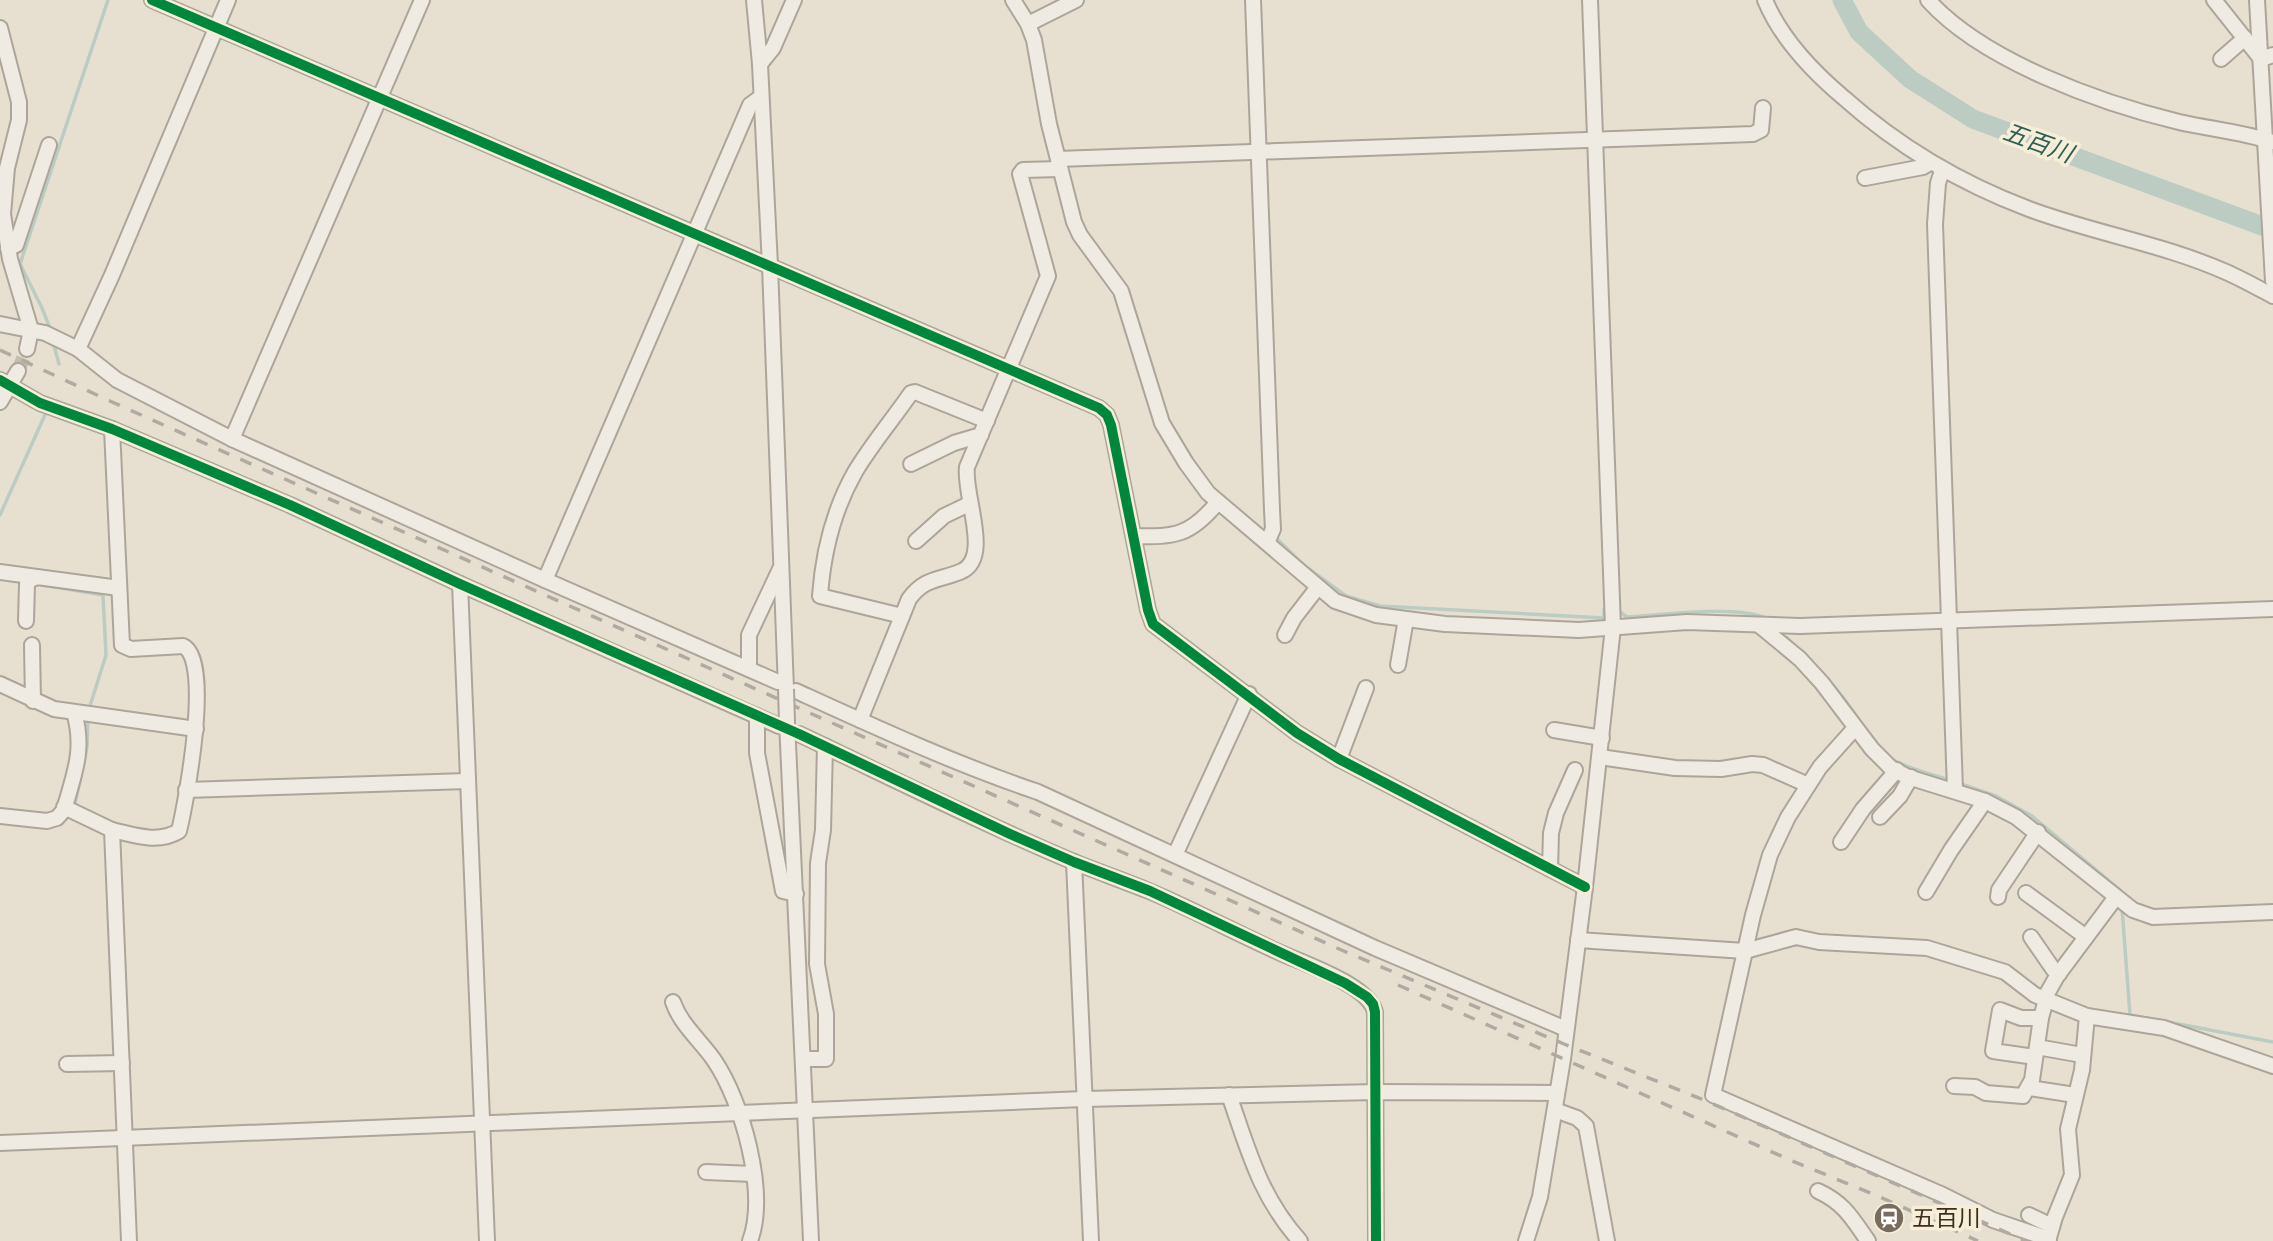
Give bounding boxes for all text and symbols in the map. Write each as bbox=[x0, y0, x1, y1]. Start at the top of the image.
water label: 五百川 bbox=[1999, 117, 2080, 169]
station icon: 五百川 bbox=[1872, 1201, 1906, 1235]
place label: 五百川 bbox=[1912, 1204, 1981, 1232]

